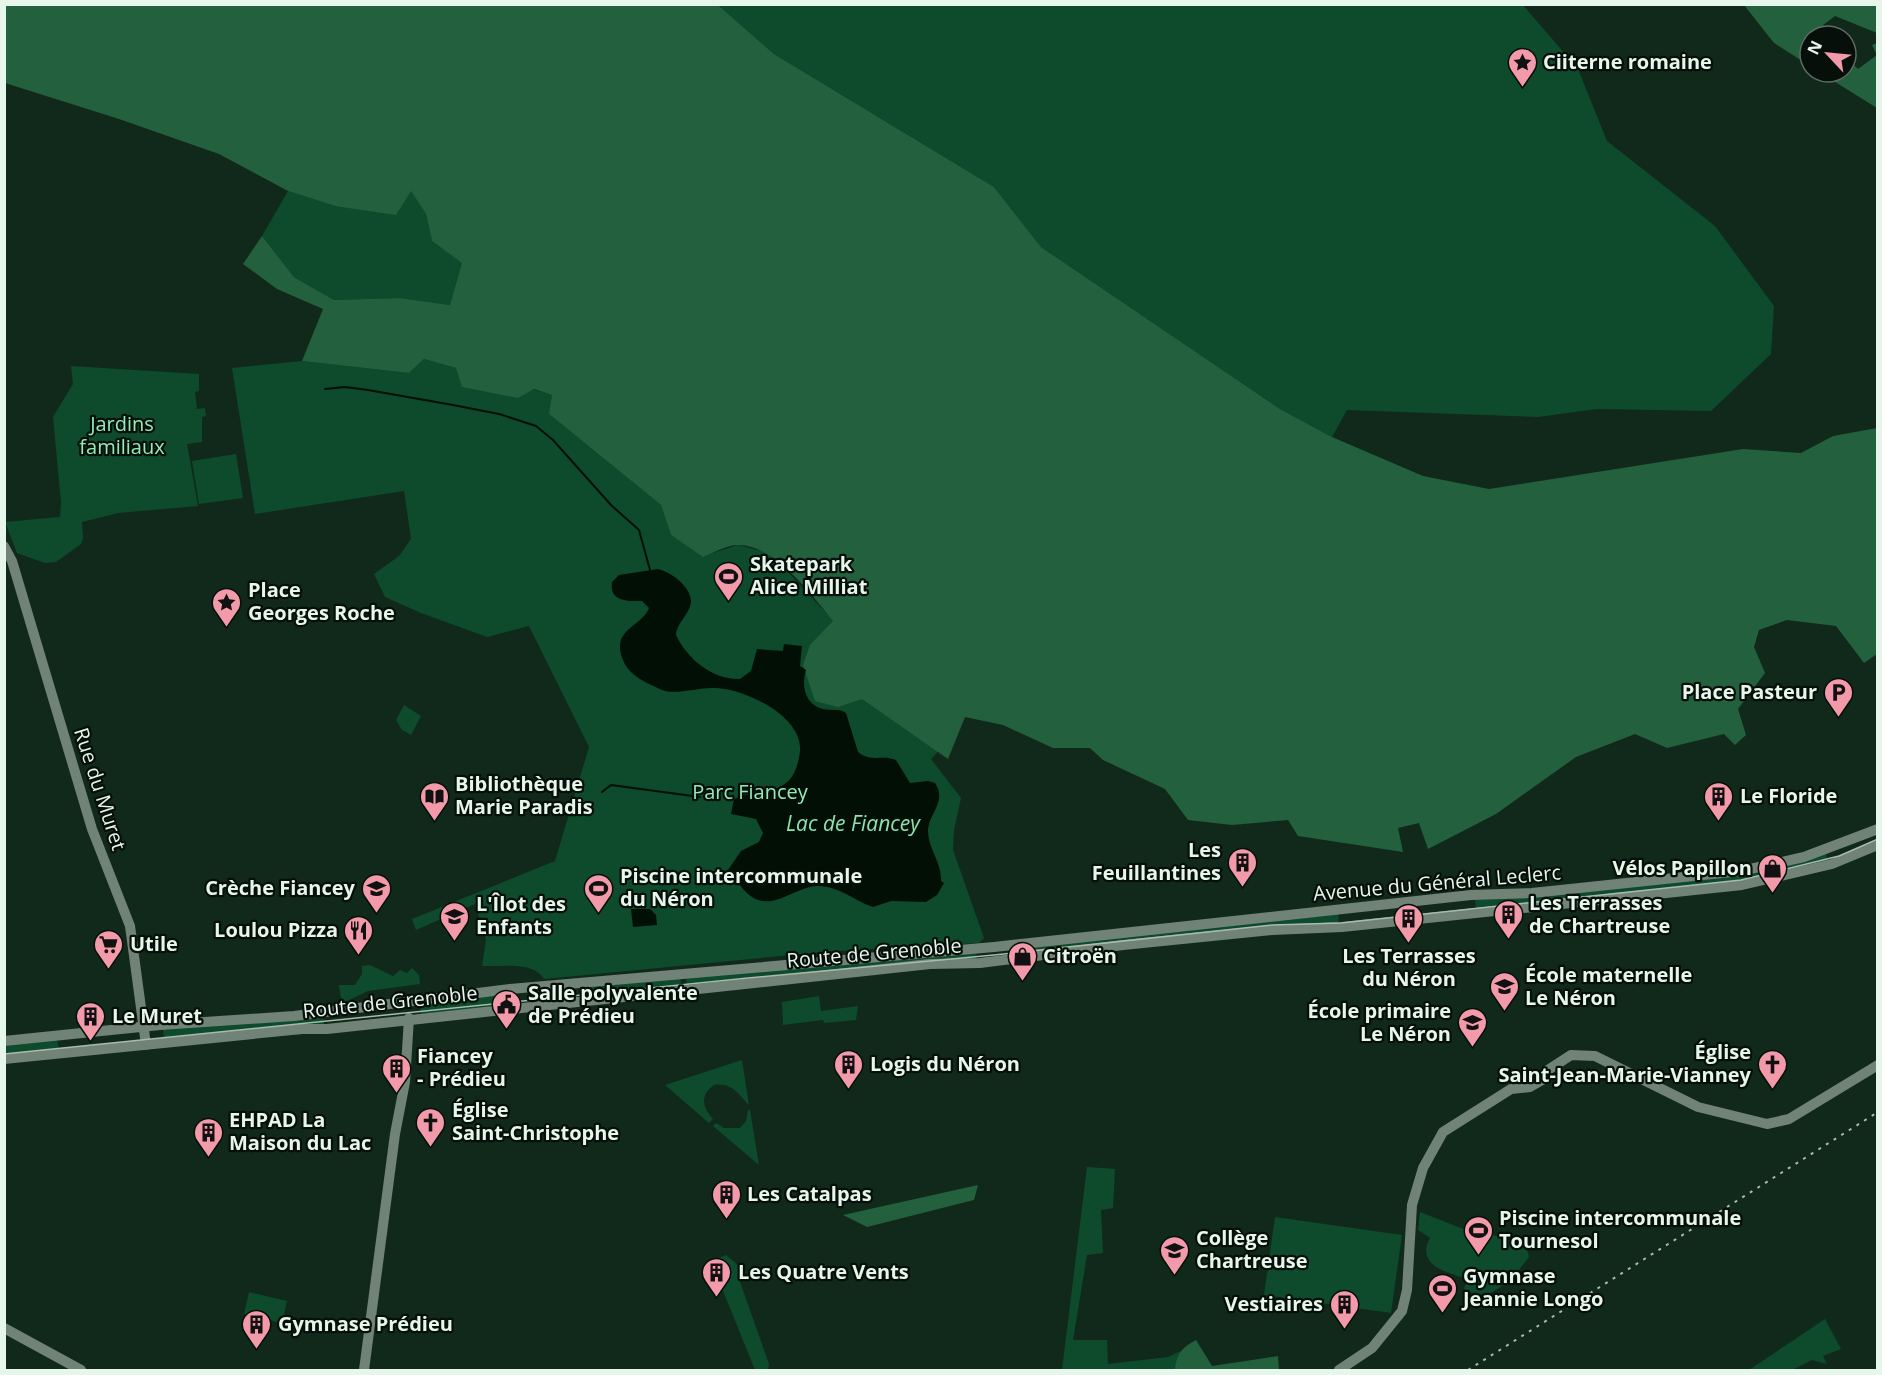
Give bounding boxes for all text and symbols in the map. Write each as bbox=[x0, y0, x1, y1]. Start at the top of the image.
north arrow bbox=[1798, 24, 1858, 84]
text: N bbox=[1802, 37, 1827, 58]
place icon: Ciiterne romaine bbox=[1506, 46, 1538, 88]
place label: Ciiterne romaine bbox=[1543, 48, 1712, 75]
park label: Jardins familiaux bbox=[79, 410, 165, 460]
place label: Skatepark Alice Milliat bbox=[750, 550, 868, 600]
sports icon: Skatepark Alice Milliat bbox=[713, 560, 745, 602]
place label: Place Georges Roche bbox=[248, 576, 395, 626]
place icon: Place Georges Roche bbox=[211, 586, 243, 628]
parking icon: Place Pasteur bbox=[1822, 676, 1854, 718]
place label: Place Pasteur bbox=[1682, 678, 1817, 705]
street label: Rue du Muret bbox=[68, 724, 133, 854]
place label: Bibliothèque Marie Paradis bbox=[455, 770, 593, 820]
park label: Parc Fiancey bbox=[692, 778, 809, 805]
library icon: Bibliothèque Marie Paradis bbox=[418, 780, 450, 822]
building icon: Le Floride bbox=[1703, 780, 1735, 822]
place label: Le Floride bbox=[1740, 782, 1837, 809]
water label: Lac de Fiancey bbox=[786, 809, 921, 837]
place label: Les Feuillantines bbox=[1092, 836, 1221, 886]
building icon: Les Feuillantines bbox=[1226, 846, 1258, 888]
shop icon: Vélos Papillon bbox=[1757, 852, 1789, 894]
place label: Vélos Papillon bbox=[1612, 854, 1752, 881]
street label: Avenue du Général Leclerc bbox=[1312, 858, 1562, 907]
place label: Piscine intercommunale du Néron bbox=[620, 862, 862, 912]
school or university icon: Crèche Fiancey bbox=[360, 872, 392, 914]
sports icon: Piscine intercommunale du Néron bbox=[583, 872, 615, 914]
place label: Crèche Fiancey bbox=[205, 874, 356, 901]
place label: Les Terrasses de Chartreuse bbox=[1529, 889, 1670, 939]
place label: L'Îlot des Enfants bbox=[476, 890, 566, 940]
building icon: Les Terrasses de Chartreuse bbox=[1492, 898, 1524, 940]
school or university icon: L'Îlot des Enfants bbox=[439, 900, 471, 942]
building icon: Les Terrasses du Néron bbox=[1393, 902, 1425, 944]
restaurant icon: Loulou Pizza bbox=[343, 914, 375, 956]
place label: Loulou Pizza bbox=[214, 916, 338, 943]
supermarket icon: Utile bbox=[93, 928, 125, 970]
place label: Utile bbox=[130, 930, 178, 957]
street label: Route de Grenoble bbox=[785, 931, 963, 974]
shop icon: Citroën bbox=[1006, 940, 1038, 982]
place label: Citroën bbox=[1043, 942, 1117, 969]
place label: Les Terrasses du Néron bbox=[1342, 942, 1476, 992]
place label: École maternelle Le Néron bbox=[1525, 961, 1692, 1011]
school or university icon: École maternelle Le Néron bbox=[1488, 970, 1520, 1012]
street label: Route de Grenoble bbox=[301, 979, 479, 1024]
place label: Salle polyvalente de Prédieu bbox=[528, 979, 698, 1029]
public building icon: Salle polyvalente de Prédieu bbox=[491, 988, 523, 1030]
place label: École primaire Le Néron bbox=[1307, 997, 1451, 1047]
building icon: Le Muret bbox=[75, 1000, 107, 1042]
place label: Le Muret bbox=[112, 1002, 202, 1029]
school or university icon: École primaire Le Néron bbox=[1456, 1006, 1488, 1048]
place label: Église Saint-Jean-Marie-Vianney bbox=[1498, 1038, 1752, 1088]
place label: Fiancey - Prédieu bbox=[417, 1042, 506, 1092]
building icon: Logis du Néron bbox=[833, 1048, 865, 1090]
church icon: Église Saint-Jean-Marie-Vianney bbox=[1756, 1048, 1788, 1090]
place label: Logis du Néron bbox=[870, 1050, 1020, 1077]
building icon: Fiancey - Prédieu bbox=[380, 1052, 412, 1094]
place label: Église Saint-Christophe bbox=[452, 1096, 619, 1146]
place label: EHPAD La Maison du Lac bbox=[229, 1106, 371, 1156]
church icon: Église Saint-Christophe bbox=[415, 1106, 447, 1148]
building icon: EHPAD La Maison du Lac bbox=[192, 1116, 224, 1158]
building icon: Les Catalpas bbox=[710, 1178, 742, 1220]
place label: Les Catalpas bbox=[747, 1180, 872, 1207]
place label: Piscine intercommunale Tournesol bbox=[1499, 1204, 1741, 1254]
sports icon: Piscine intercommunale Tournesol bbox=[1462, 1214, 1494, 1256]
place label: Collège Chartreuse bbox=[1196, 1224, 1308, 1274]
school or university icon: Collège Chartreuse bbox=[1159, 1234, 1191, 1276]
building icon: Les Quatre Vents bbox=[701, 1256, 733, 1298]
place label: Les Quatre Vents bbox=[738, 1258, 909, 1285]
place label: Gymnase Jeannie Longo bbox=[1461, 1262, 1603, 1312]
sports icon: Gymnase Jeannie Longo bbox=[1426, 1272, 1458, 1314]
building icon: Vestiaires bbox=[1328, 1288, 1360, 1330]
place label: Vestiaires bbox=[1224, 1290, 1323, 1317]
building icon: Gymnase Prédieu bbox=[241, 1308, 273, 1350]
place label: Gymnase Prédieu bbox=[278, 1310, 453, 1337]

